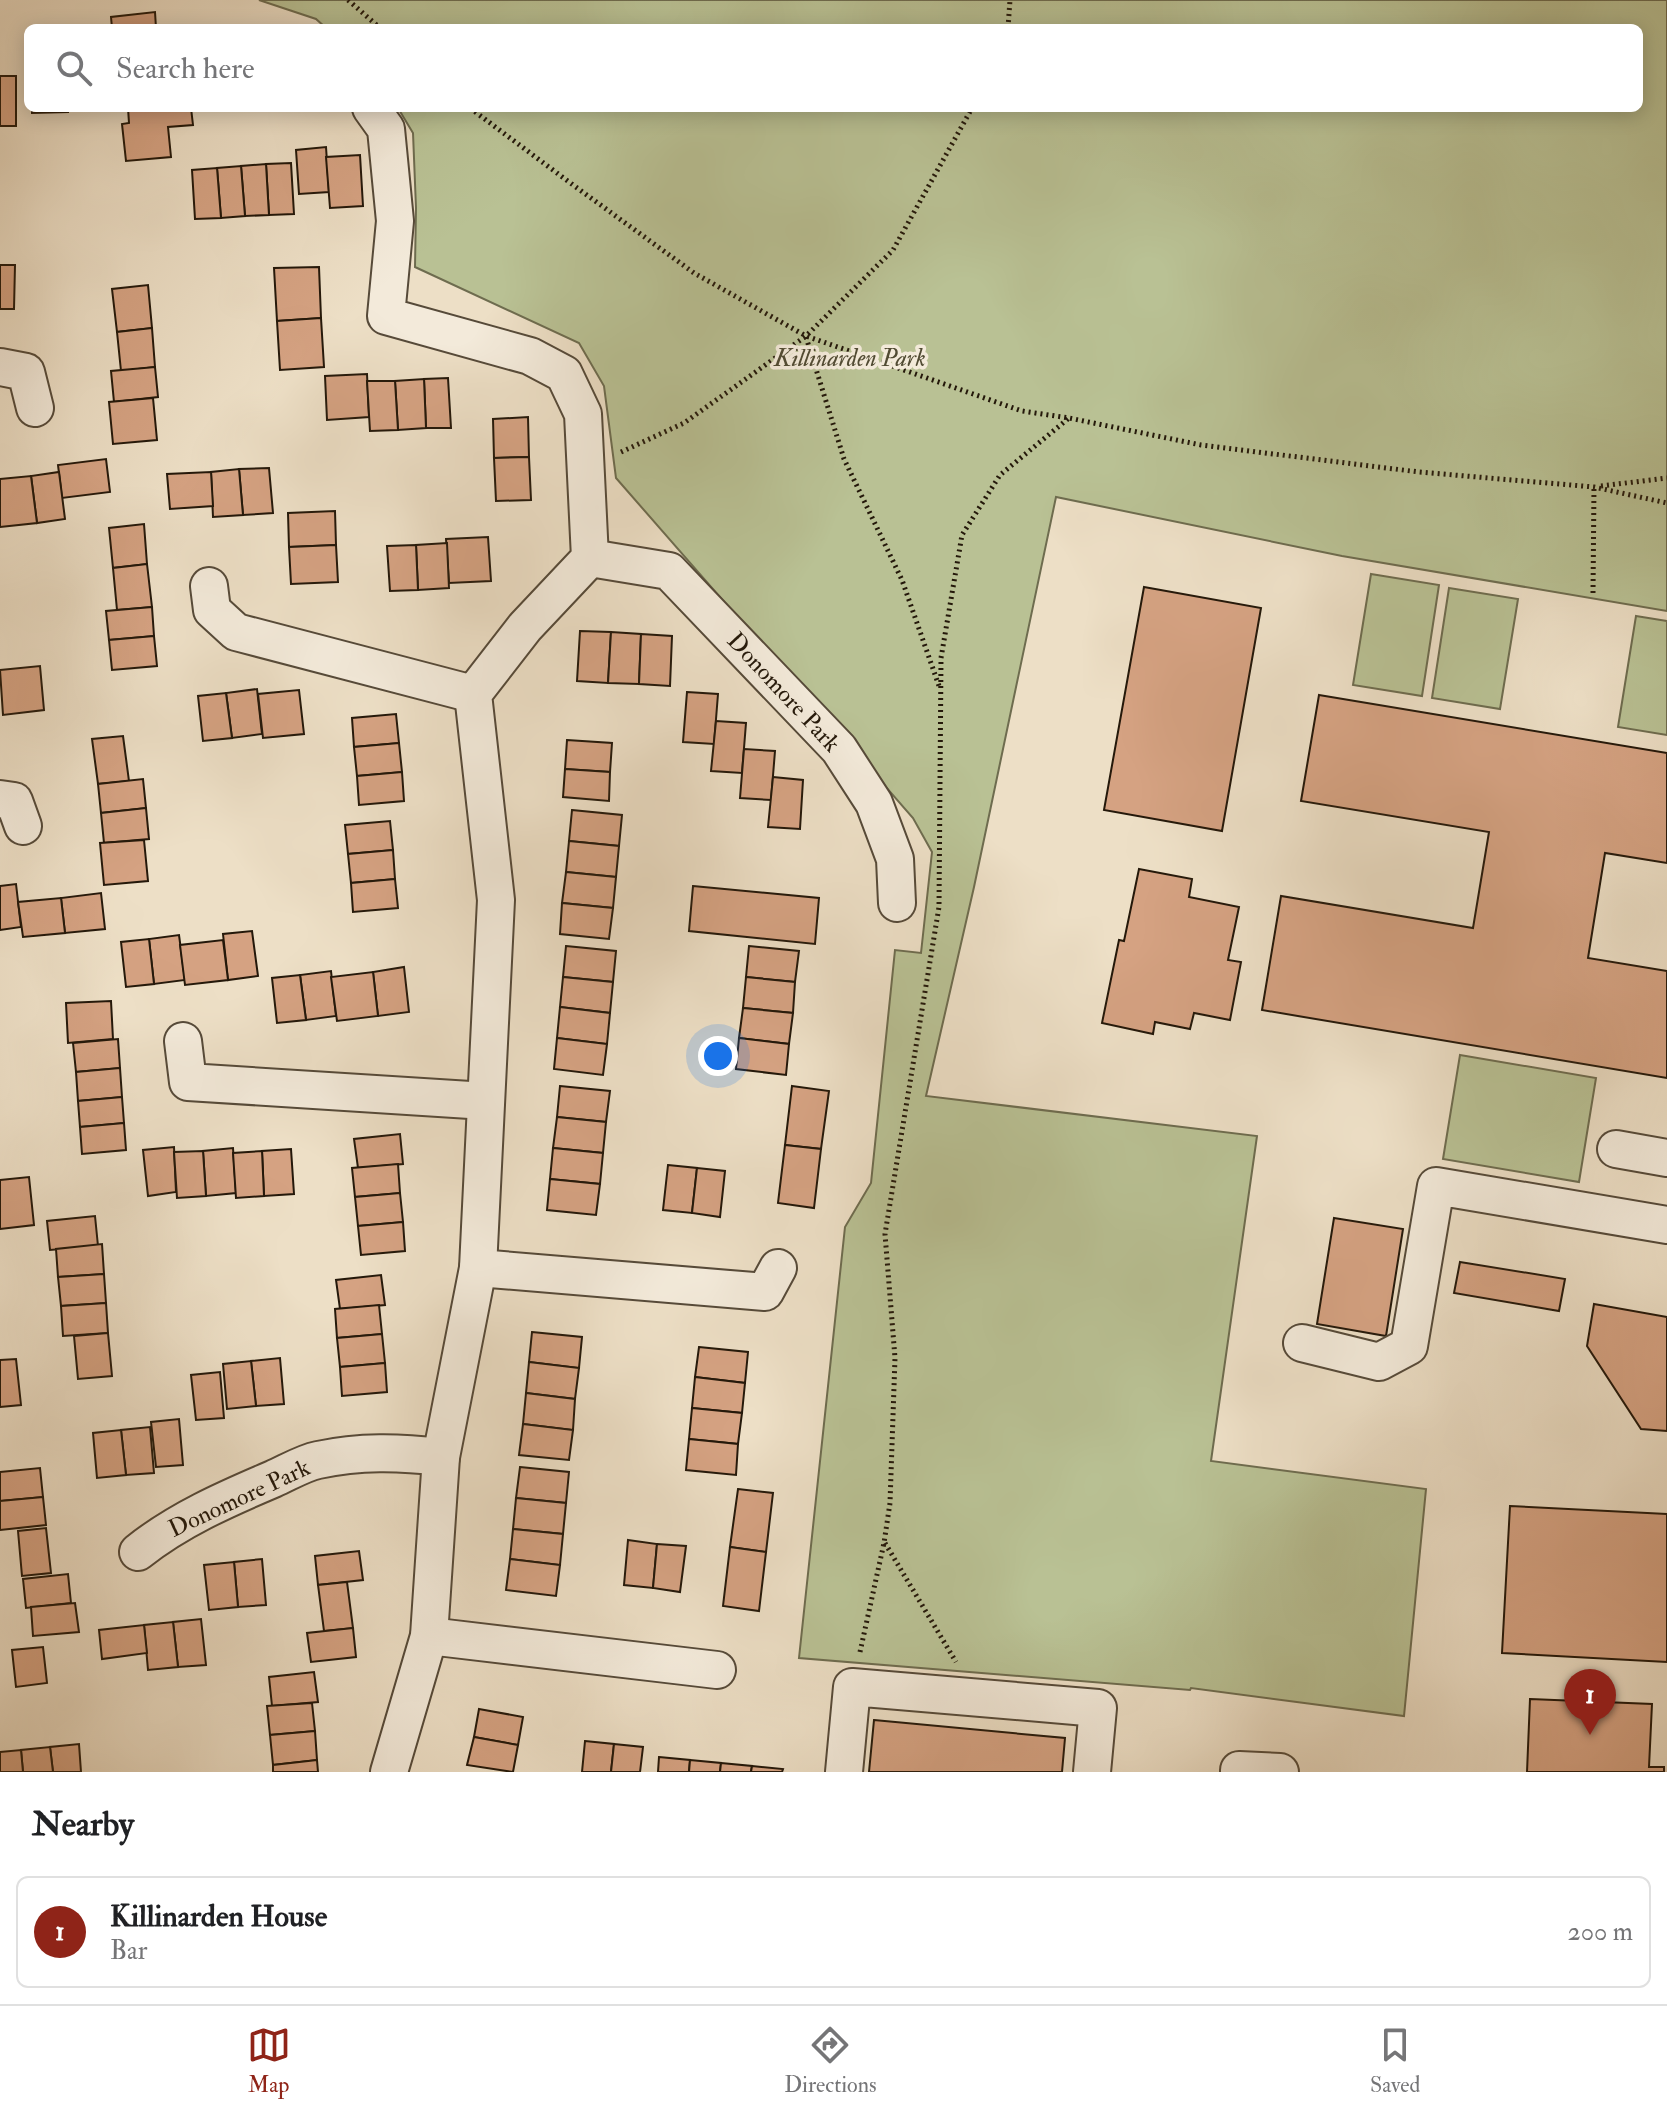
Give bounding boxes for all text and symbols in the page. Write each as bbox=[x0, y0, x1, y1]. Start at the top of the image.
search box bbox=[24, 24, 1643, 112]
icon: search bbox=[52, 46, 96, 90]
text: Search here bbox=[116, 50, 255, 87]
park label: Killinarden Park bbox=[773, 343, 926, 374]
street label: Donomore Park bbox=[720, 626, 847, 759]
your location bbox=[698, 1036, 738, 1076]
street label: Donomore Park bbox=[163, 1452, 315, 1545]
pin: 1 bbox=[1564, 1669, 1616, 1735]
text: Nearby bbox=[32, 1803, 134, 1846]
text: Killinarden House bbox=[110, 1898, 327, 1935]
text: 1 bbox=[55, 1916, 65, 1948]
text: 200 m bbox=[1568, 1916, 1633, 1948]
text: Bar bbox=[110, 1935, 147, 1967]
tab: Map bbox=[247, 2023, 291, 2099]
tab: Directions bbox=[784, 2023, 877, 2099]
tab: Saved bbox=[1370, 2023, 1420, 2099]

